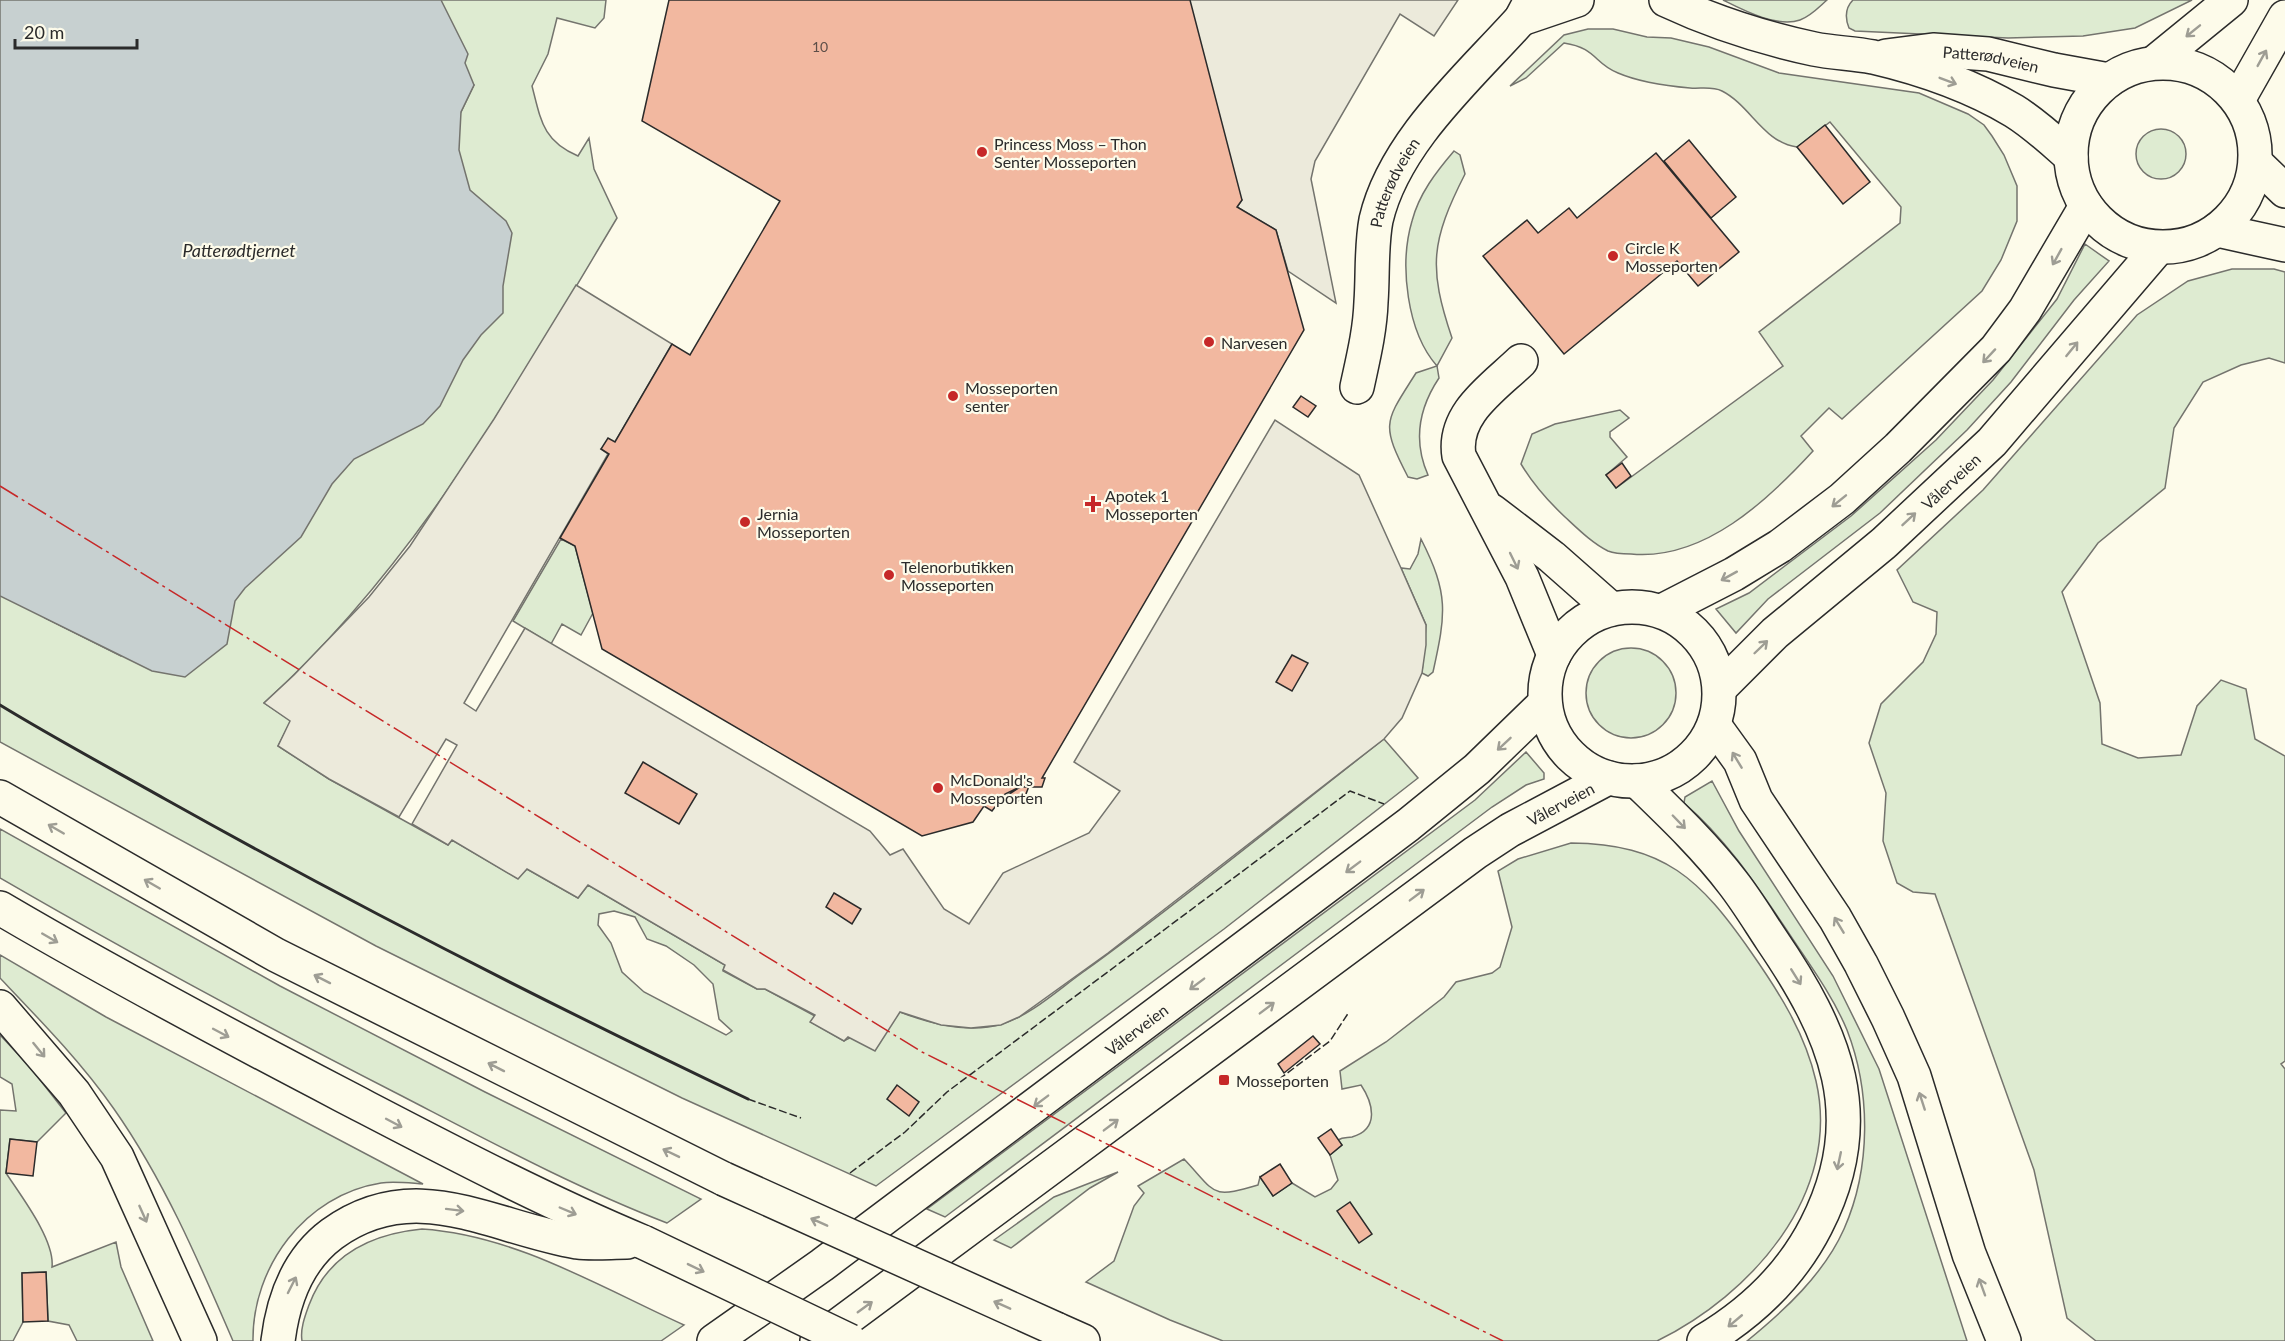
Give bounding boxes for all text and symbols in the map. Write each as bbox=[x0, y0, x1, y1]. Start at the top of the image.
scale bar bbox=[15, 12, 136, 50]
text: 20 m bbox=[24, 21, 64, 43]
one-way arrow bbox=[2186, 24, 2201, 38]
house number: 10 bbox=[812, 38, 828, 55]
street label: Patterødveien bbox=[1942, 41, 2041, 76]
one-way arrow bbox=[2257, 50, 2268, 68]
one-way arrow bbox=[1938, 76, 1957, 87]
place label: Princess Moss – Thon Senter Mosseporten bbox=[994, 134, 1147, 171]
street label: Patterødveien bbox=[1365, 134, 1423, 229]
marker: Princess Moss – Thon Senter Mosseporten bbox=[975, 145, 989, 159]
place label: Circle K Mosseporten bbox=[1625, 238, 1718, 275]
water label: Patterødtjernet bbox=[182, 239, 296, 261]
one-way arrow bbox=[2051, 248, 2063, 265]
marker: Circle K Mosseporten bbox=[1606, 249, 1620, 263]
place label: Narvesen bbox=[1221, 333, 1288, 352]
marker: Narvesen bbox=[1202, 335, 1216, 349]
one-way arrow bbox=[2065, 341, 2078, 357]
one-way arrow bbox=[1981, 348, 1996, 363]
place label: Mosseporten senter bbox=[965, 378, 1058, 415]
marker: Mosseporten senter bbox=[946, 389, 960, 403]
street label: Vålerveien bbox=[1917, 449, 1984, 513]
place label: Apotek 1 Mosseporten bbox=[1105, 486, 1198, 523]
one-way arrow bbox=[1831, 495, 1847, 508]
marker: Apotek 1 Mosseporten bbox=[1086, 497, 1100, 511]
place label: Jernia Mosseporten bbox=[757, 504, 850, 541]
one-way arrow bbox=[1901, 512, 1916, 527]
marker: Jernia Mosseporten bbox=[738, 515, 752, 529]
one-way arrow bbox=[1508, 552, 1520, 570]
place label: Telenorbutikken Mosseporten bbox=[901, 557, 1014, 594]
marker: Telenorbutikken Mosseporten bbox=[882, 568, 896, 582]
one-way arrow bbox=[1721, 570, 1738, 582]
one-way arrow bbox=[1754, 639, 1769, 654]
one-way arrow bbox=[1497, 737, 1512, 751]
one-way arrow bbox=[1731, 751, 1744, 768]
place label: McDonald's Mosseporten bbox=[950, 770, 1043, 807]
street label: Vålerveien bbox=[1523, 778, 1597, 829]
marker: McDonald's Mosseporten bbox=[931, 781, 945, 795]
one-way arrow bbox=[1671, 814, 1686, 829]
one-way arrow bbox=[48, 823, 65, 835]
one-way arrow bbox=[1345, 861, 1361, 873]
one-way arrow bbox=[144, 878, 161, 890]
one-way arrow bbox=[1408, 889, 1424, 902]
one-way arrow bbox=[1833, 917, 1845, 934]
one-way arrow bbox=[41, 933, 59, 944]
one-way arrow bbox=[1790, 968, 1802, 985]
one-way arrow bbox=[314, 973, 332, 984]
one-way arrow bbox=[1189, 978, 1205, 990]
street label: Vålerveien bbox=[1101, 999, 1171, 1059]
one-way arrow bbox=[1258, 1001, 1274, 1014]
one-way arrow bbox=[211, 1028, 229, 1039]
one-way arrow bbox=[32, 1042, 46, 1057]
one-way arrow bbox=[488, 1061, 506, 1072]
place label: Mosseporten bbox=[1236, 1071, 1329, 1090]
marker: Mosseporten bbox=[1217, 1073, 1231, 1087]
one-way arrow bbox=[1916, 1092, 1927, 1111]
one-way arrow bbox=[1033, 1095, 1049, 1108]
one-way arrow bbox=[384, 1118, 402, 1129]
one-way arrow bbox=[1102, 1118, 1118, 1131]
one-way arrow bbox=[663, 1147, 681, 1159]
one-way arrow bbox=[1833, 1151, 1844, 1171]
one-way arrow bbox=[137, 1205, 149, 1223]
one-way arrow bbox=[445, 1205, 464, 1216]
one-way arrow bbox=[558, 1206, 576, 1217]
one-way arrow bbox=[811, 1216, 829, 1227]
one-way arrow bbox=[686, 1262, 704, 1274]
one-way arrow bbox=[286, 1277, 298, 1294]
one-way arrow bbox=[1975, 1278, 1986, 1297]
one-way arrow bbox=[994, 1298, 1012, 1310]
one-way arrow bbox=[857, 1301, 873, 1314]
one-way arrow bbox=[1727, 1314, 1743, 1327]

